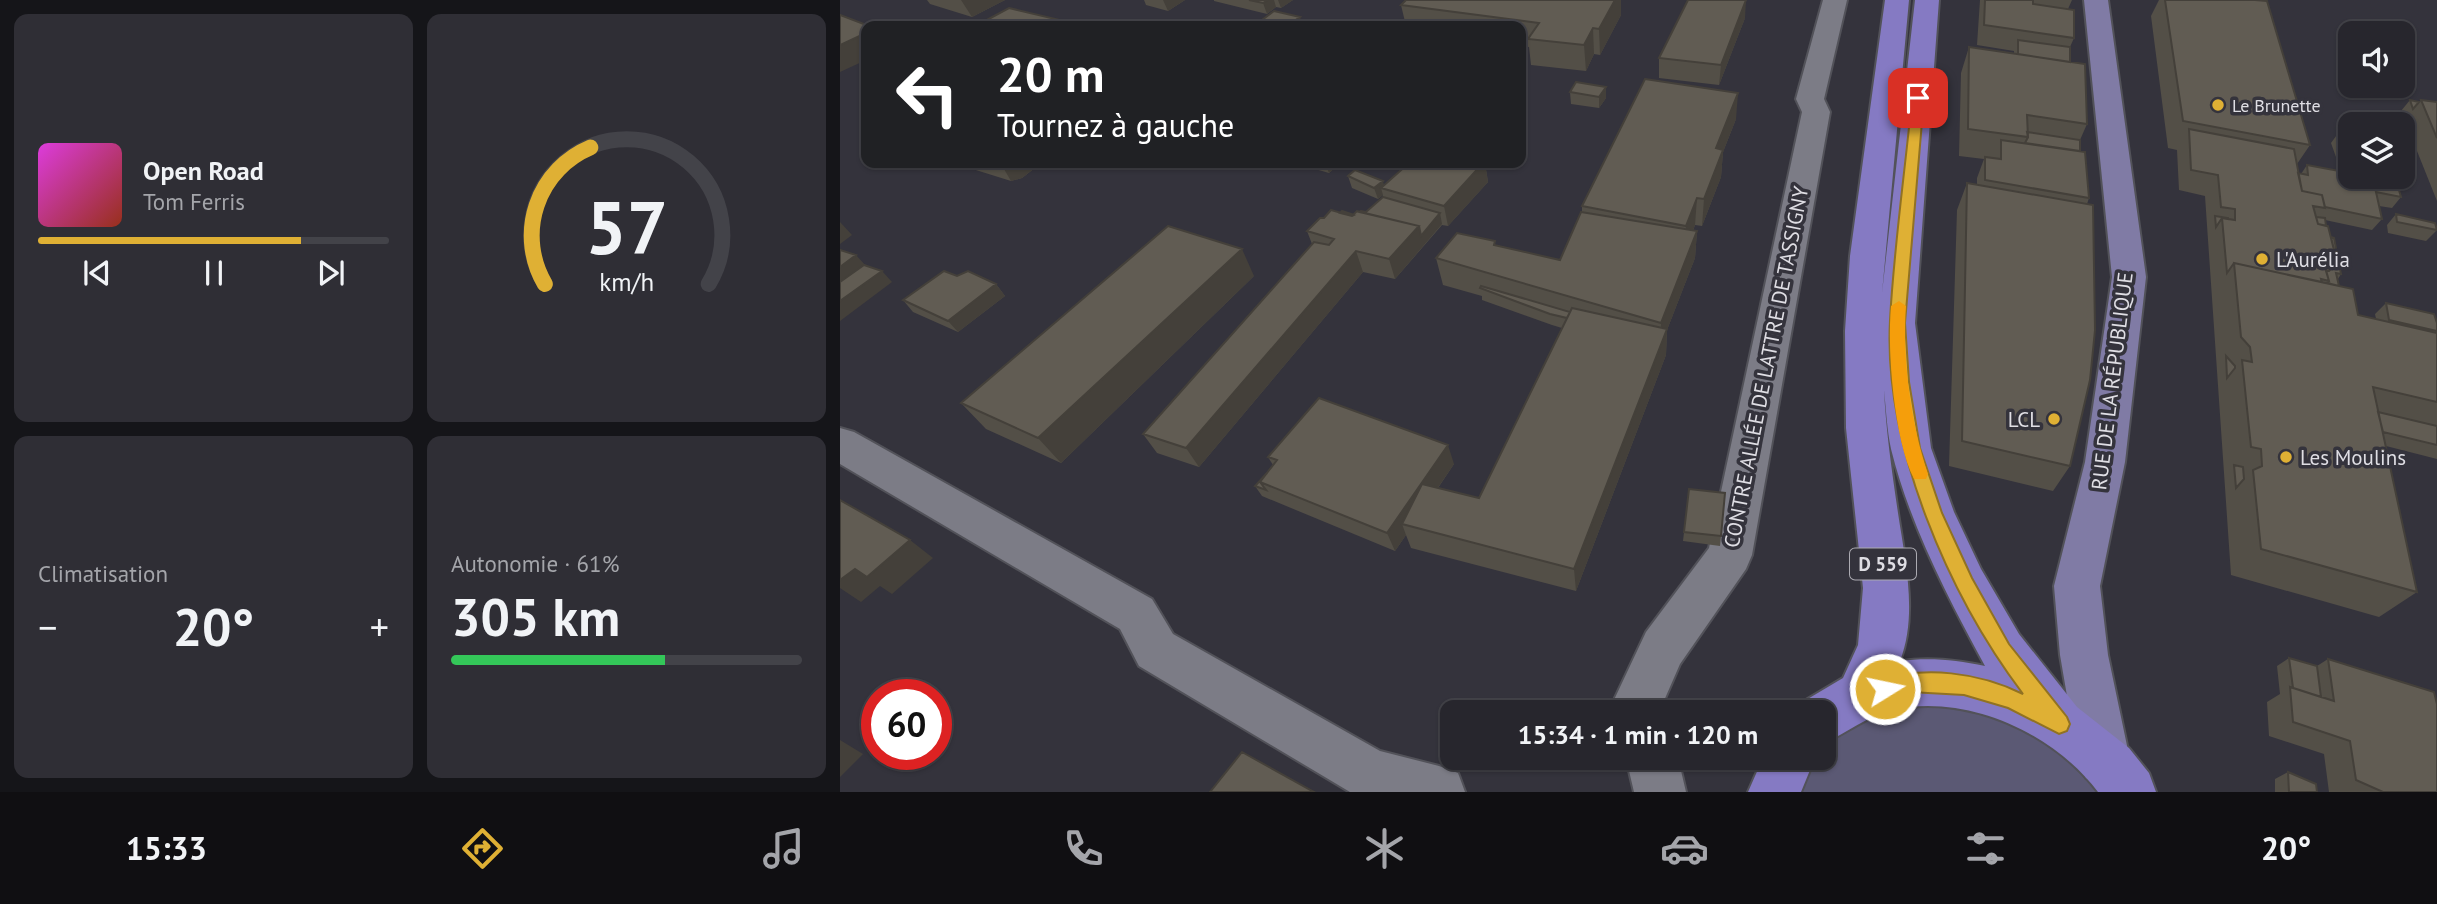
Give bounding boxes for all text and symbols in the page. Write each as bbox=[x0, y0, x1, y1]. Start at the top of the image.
map controls bbox=[2338, 21, 2415, 189]
button: sound bbox=[2338, 21, 2415, 98]
text: 20 m bbox=[997, 42, 1104, 106]
icon: left bbox=[882, 49, 973, 140]
pin bbox=[1888, 68, 1948, 128]
icon: arrive bbox=[1899, 79, 1937, 117]
place label: Le Brunette bbox=[2232, 94, 2321, 117]
marker: Le Brunette bbox=[2210, 97, 2226, 113]
text: Tournez à gauche bbox=[997, 104, 1234, 146]
button: layers bbox=[2338, 112, 2415, 189]
text: Open Road bbox=[143, 154, 264, 187]
text: 57 bbox=[585, 180, 668, 274]
street label: CONTRE ALLÉE DE LATTRE DE TASSIGNY bbox=[1718, 184, 1814, 550]
text: Tom Ferris bbox=[143, 187, 245, 216]
place label: L'Aurélia bbox=[2276, 246, 2350, 273]
marker: L'Aurélia bbox=[2254, 251, 2270, 267]
icon: previous bbox=[78, 254, 116, 292]
icon: pause bbox=[195, 254, 233, 292]
icon: next bbox=[312, 254, 350, 292]
text: km/h bbox=[599, 266, 654, 298]
street label: RUE DE LA RÉPUBLIQUE bbox=[2085, 270, 2139, 492]
place label: LCL bbox=[2008, 406, 2040, 433]
marker: LCL bbox=[2046, 411, 2062, 427]
place label: Les Moulins bbox=[2300, 444, 2406, 471]
marker: Les Moulins bbox=[2278, 449, 2294, 465]
road number: D 559 bbox=[1850, 548, 1916, 580]
text: Autonomie · 61% bbox=[451, 549, 619, 578]
text: Climatisation bbox=[38, 559, 168, 588]
text: 305 km bbox=[451, 583, 620, 650]
text: 20° bbox=[173, 593, 254, 660]
text: − bbox=[38, 602, 57, 651]
text: + bbox=[370, 602, 389, 651]
position arrow bbox=[1848, 652, 1922, 726]
speed limit sign: 60 bbox=[861, 679, 952, 770]
text: 15:34 · 1 min · 120 m bbox=[1518, 718, 1758, 751]
icon: directions bbox=[458, 824, 507, 873]
icon: music bbox=[759, 824, 808, 873]
icon: phone bbox=[1059, 824, 1108, 873]
icon: climate bbox=[1360, 824, 1409, 873]
icon: car bbox=[1660, 824, 1709, 873]
icon: filters bbox=[1961, 824, 2010, 873]
text: 15:33 bbox=[126, 827, 207, 869]
text: 20° bbox=[2261, 827, 2311, 869]

